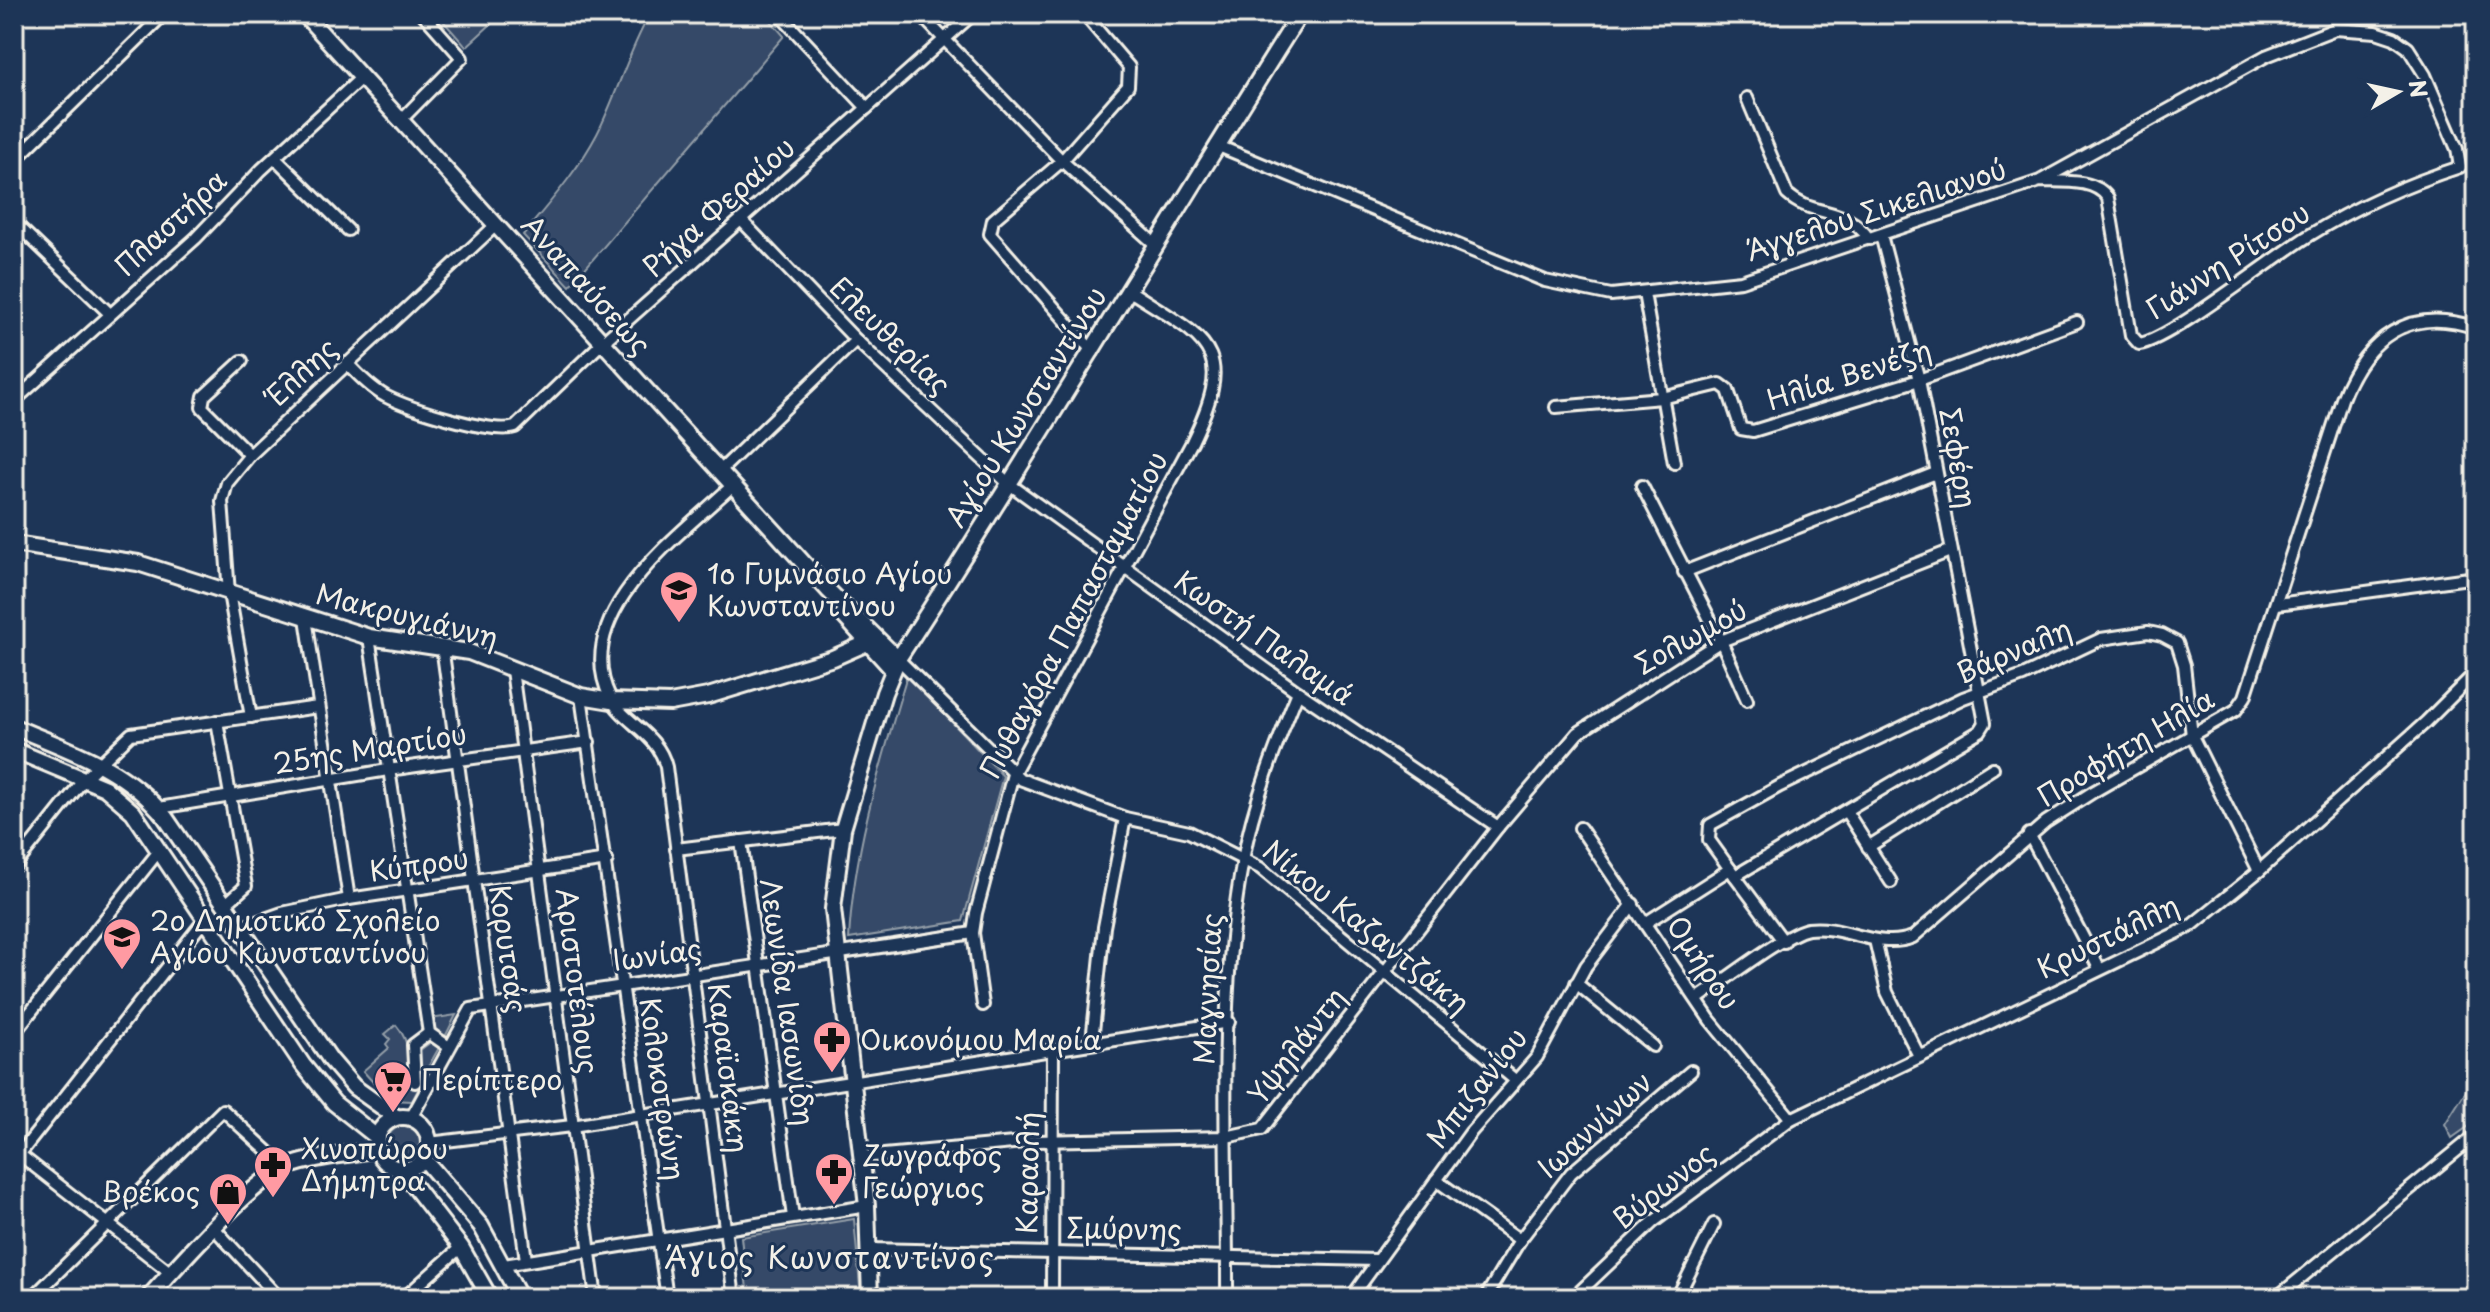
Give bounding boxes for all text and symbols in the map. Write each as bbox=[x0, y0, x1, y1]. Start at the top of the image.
north arrow bbox=[2358, 52, 2438, 132]
text: N bbox=[2402, 77, 2437, 100]
street label: Ρήγα Φεραίου bbox=[632, 126, 804, 286]
street label: Άγγελου Σικελιανού bbox=[1740, 146, 2011, 271]
street label: Πλαστήρα bbox=[104, 159, 236, 285]
street label: Γιάννη Ρίτσου bbox=[2137, 190, 2318, 329]
street label: Αναπαύσεως bbox=[512, 204, 662, 364]
street label: Ελευθερίας bbox=[820, 266, 962, 404]
street label: Αγίου Κωνσταντίνου bbox=[933, 278, 1116, 535]
street label: Έλλης bbox=[254, 327, 346, 417]
street label: Ηλία Βενέζη bbox=[1761, 327, 1936, 420]
street label: Σεφέρη bbox=[1929, 404, 1989, 511]
street label: Πυθαγόρα Παπασταματίου bbox=[968, 443, 1177, 786]
place label: 1ο Γυμνάσιο Αγίου Κωνσταντίνου bbox=[707, 551, 953, 626]
street label: Κωστή Παλαμά bbox=[1166, 559, 1364, 715]
school or university icon: 1ο Γυμνάσιο Αγίου Κωνσταντίνου bbox=[658, 569, 700, 624]
street label: Μακρυγιάννη bbox=[312, 571, 503, 658]
street label: Σολωμού bbox=[1626, 587, 1754, 684]
street label: Βάρναλη bbox=[1949, 606, 2078, 693]
street label: Προφήτη Ηλία bbox=[2028, 677, 2222, 817]
street label: 25ης Μαρτίου bbox=[270, 711, 470, 784]
street label: Νίκου Καζαντζάκη bbox=[1254, 829, 1480, 1023]
street label: Κύπρου bbox=[366, 835, 471, 892]
street label: Λεωνίδα Ιασωνίδη bbox=[750, 875, 827, 1128]
street label: Κορυτσάς bbox=[479, 882, 540, 1016]
street label: Κρυστάλλη bbox=[2029, 883, 2186, 989]
street label: Αριστοτέλους bbox=[546, 885, 611, 1076]
place label: 2ο Δημοτικό Σχολείο Αγίου Κωνσταντίνου bbox=[150, 898, 441, 973]
street label: Ομήρου bbox=[1657, 906, 1752, 1018]
street label: Μαγνησίας bbox=[1181, 912, 1232, 1066]
school or university icon: 2ο Δημοτικό Σχολείο Αγίου Κωνσταντίνου bbox=[101, 916, 143, 971]
street label: Ιωνίας bbox=[610, 926, 704, 981]
street label: Υψηλάντη bbox=[1236, 977, 1355, 1113]
street label: Καραϊσκάκη bbox=[698, 980, 761, 1155]
street label: Κολοκοτρώνη bbox=[629, 995, 698, 1183]
place label: Οικονόμου Μαρία bbox=[860, 1017, 1101, 1060]
street label: Μπιζανίου bbox=[1415, 1018, 1537, 1157]
pharmacy icon: Οικονόμου Μαρία bbox=[811, 1019, 853, 1074]
place label: Περίπτερο bbox=[421, 1057, 562, 1100]
supermarket icon: Περίπτερο bbox=[372, 1059, 414, 1114]
street label: Ιωαννίνων bbox=[1527, 1060, 1661, 1188]
street label: Καραολή bbox=[1004, 1112, 1049, 1234]
place label: Χινοπώρου Δήμητρα bbox=[301, 1126, 448, 1201]
street label: Βύρωνος bbox=[1603, 1131, 1723, 1238]
place label: Ζωγράφος Γεώργιος bbox=[862, 1133, 1002, 1208]
pharmacy icon: Χινοπώρου Δήμητρα bbox=[252, 1144, 294, 1199]
pharmacy icon: Ζωγράφος Γεώργιος bbox=[813, 1151, 855, 1206]
place label: Βρέκος bbox=[101, 1169, 200, 1212]
shop icon: Βρέκος bbox=[207, 1171, 249, 1226]
street label: Σμύρνης bbox=[1066, 1205, 1182, 1250]
district label: Άγιος Κωνσταντίνος bbox=[664, 1234, 996, 1279]

